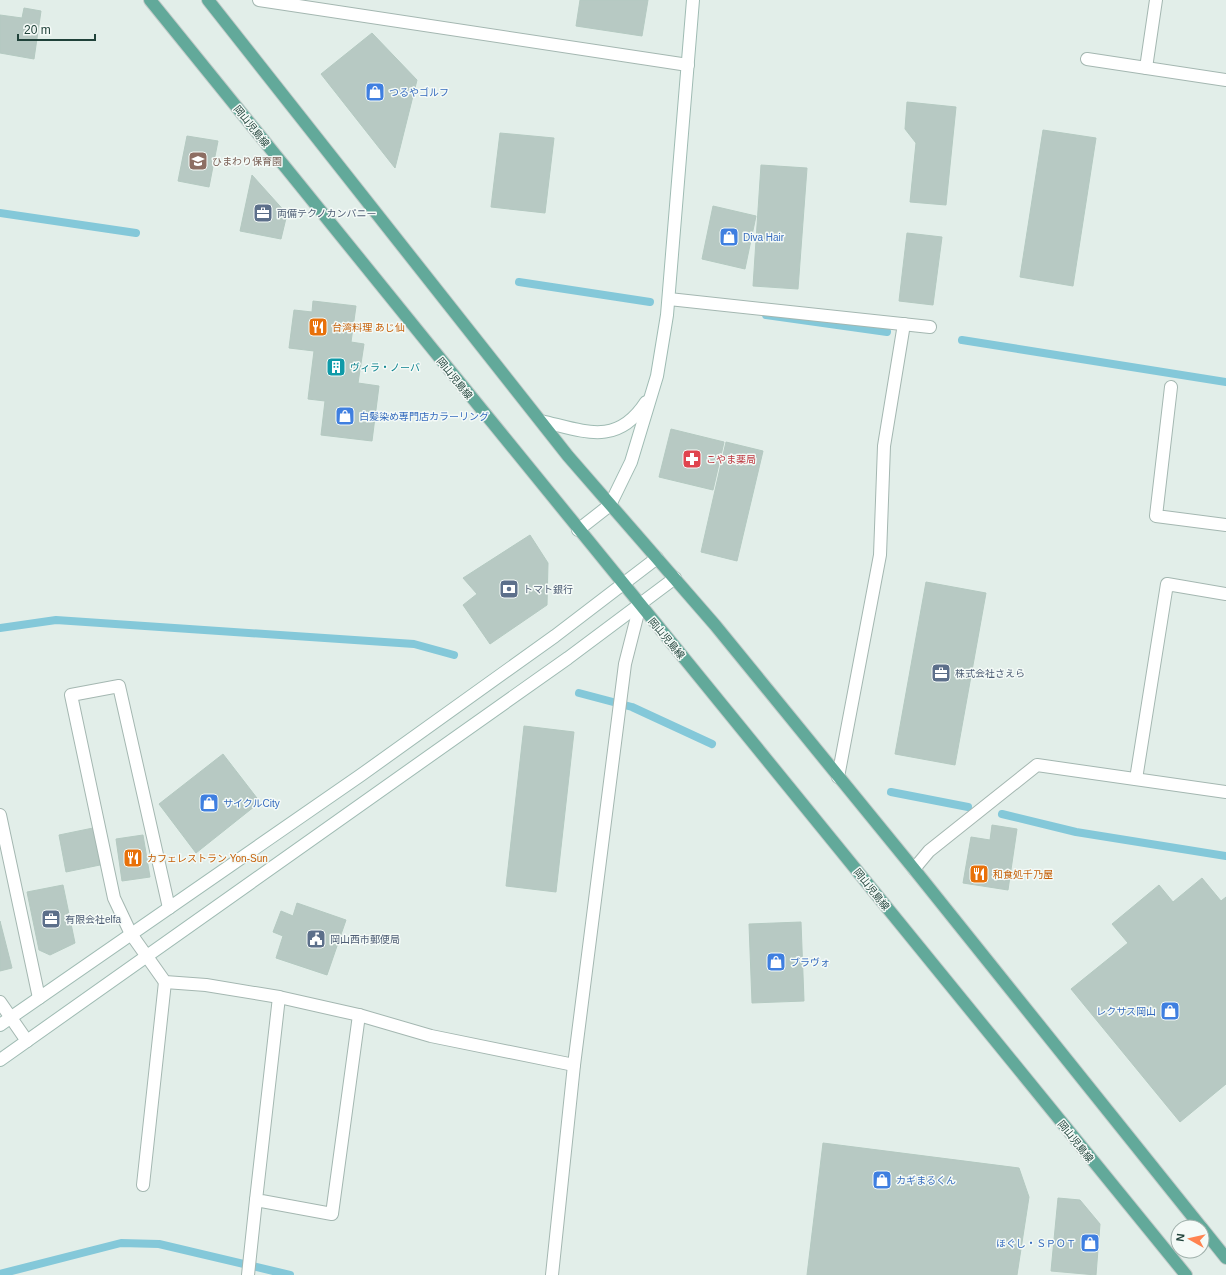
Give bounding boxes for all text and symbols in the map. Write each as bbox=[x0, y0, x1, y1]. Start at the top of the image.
scale bar bbox=[18, 16, 95, 42]
text: 20 m bbox=[24, 23, 51, 37]
shop icon: つるやゴルフ bbox=[364, 81, 386, 103]
place label: つるやゴルフ bbox=[389, 87, 449, 98]
street label: 岡山児島線 bbox=[232, 103, 272, 149]
school or university icon: ひまわり保育園 bbox=[187, 150, 209, 172]
place label: ひまわり保育園 bbox=[212, 156, 282, 167]
office icon: 両備テクノカンパニー bbox=[252, 202, 274, 224]
place label: 両備テクノカンパニー bbox=[277, 208, 376, 219]
shop icon: Diva Hair bbox=[718, 226, 740, 248]
place label: Diva Hair bbox=[743, 232, 785, 243]
restaurant icon: 台湾料理 あじ仙 bbox=[307, 316, 329, 338]
place label: 台湾料理 あじ仙 bbox=[332, 322, 405, 333]
street label: 岡山児島線 bbox=[435, 355, 475, 401]
building icon: ヴィラ・ノーバ bbox=[325, 356, 347, 378]
place label: ヴィラ・ノーバ bbox=[350, 362, 420, 373]
shop icon: 白髪染め専門店カラーリング bbox=[334, 405, 356, 427]
place label: 白髪染め専門店カラーリング bbox=[359, 411, 489, 422]
pharmacy icon: こやま薬局 bbox=[681, 448, 703, 470]
place label: こやま薬局 bbox=[706, 454, 756, 465]
bank icon: トマト銀行 bbox=[498, 578, 520, 600]
place label: トマト銀行 bbox=[523, 584, 573, 595]
street label: 岡山児島線 bbox=[646, 616, 687, 661]
office icon: 株式会社さえら bbox=[930, 662, 952, 684]
place label: 株式会社さえら bbox=[955, 668, 1025, 679]
shop icon: サイクルCity bbox=[198, 792, 220, 814]
place label: サイクルCity bbox=[223, 798, 280, 809]
restaurant icon: カフェレストラン Yon-Sun bbox=[122, 847, 144, 869]
place label: カフェレストラン Yon-Sun bbox=[147, 853, 268, 864]
restaurant icon: 和食処千乃屋 bbox=[968, 863, 990, 885]
street label: 岡山児島線 bbox=[852, 866, 892, 912]
place label: 和食処千乃屋 bbox=[993, 869, 1053, 880]
office icon: 有限会社elfa bbox=[40, 908, 62, 930]
place label: 有限会社elfa bbox=[65, 914, 122, 925]
public building icon: 岡山西市郵便局 bbox=[305, 928, 327, 950]
place label: 岡山西市郵便局 bbox=[330, 934, 400, 945]
shop icon: ブラヴォ bbox=[765, 951, 787, 973]
place label: ブラヴォ bbox=[790, 957, 830, 968]
shop icon: レクサス岡山 bbox=[1159, 1000, 1181, 1022]
place label: レクサス岡山 bbox=[1096, 1006, 1156, 1017]
street label: 岡山児島線 bbox=[1056, 1118, 1096, 1164]
shop icon: カギまるくん bbox=[871, 1169, 893, 1191]
place label: カギまるくん bbox=[896, 1175, 956, 1186]
north arrow bbox=[1170, 1219, 1210, 1259]
shop icon: ほぐし・ＳＰＯＴ bbox=[1079, 1232, 1101, 1254]
text: N bbox=[1174, 1233, 1187, 1242]
place label: ほぐし・ＳＰＯＴ bbox=[996, 1238, 1076, 1249]

